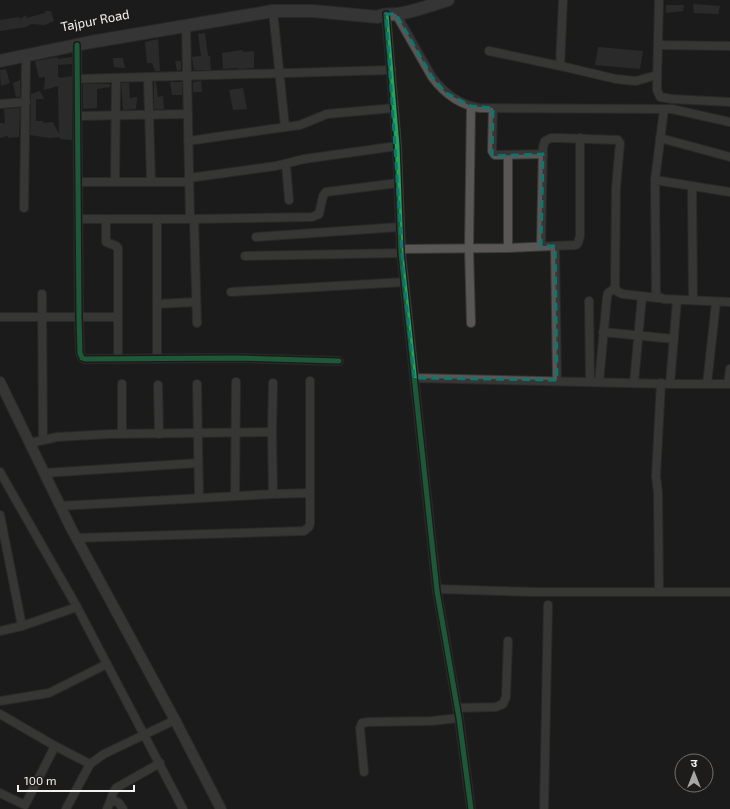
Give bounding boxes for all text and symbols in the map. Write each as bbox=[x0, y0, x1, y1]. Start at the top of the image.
street label: Tajpur Road bbox=[59, 6, 131, 34]
north arrow bbox=[674, 753, 714, 793]
text: उ bbox=[691, 756, 698, 769]
scale bar bbox=[18, 767, 134, 793]
text: 100 m bbox=[24, 773, 56, 787]

